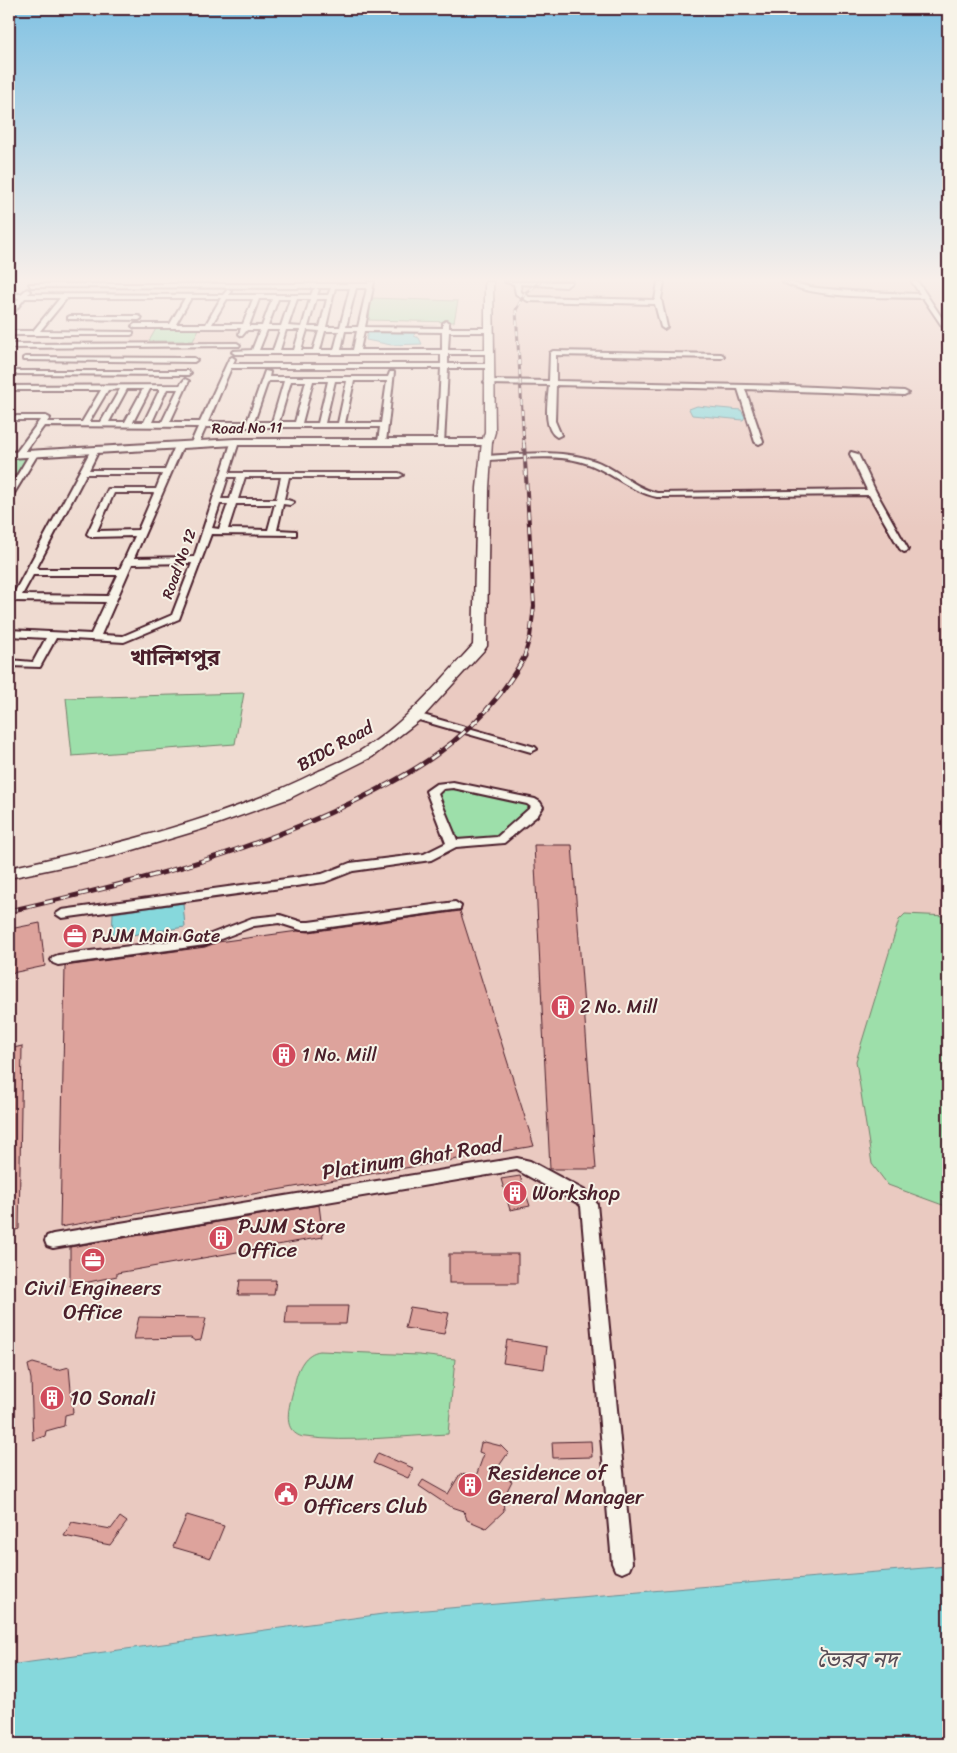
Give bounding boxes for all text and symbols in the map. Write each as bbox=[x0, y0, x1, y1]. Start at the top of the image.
street label: Road No 11 bbox=[211, 414, 283, 442]
street label: Road No 12 bbox=[154, 525, 204, 603]
district label: খালিশপুর bbox=[130, 638, 221, 677]
street label: BIDC Road bbox=[291, 711, 380, 780]
place label: PJJM Main Gate bbox=[92, 920, 220, 952]
office icon: PJJM Main Gate bbox=[62, 923, 88, 949]
place label: 2 No. Mill bbox=[580, 991, 658, 1023]
building icon: 2 No. Mill bbox=[550, 994, 576, 1020]
place label: 1 No. Mill bbox=[302, 1039, 378, 1071]
building icon: 1 No. Mill bbox=[271, 1042, 297, 1068]
street label: Platinum Ghat Road bbox=[319, 1125, 507, 1191]
place label: Workshop bbox=[532, 1174, 620, 1212]
building icon: Workshop bbox=[502, 1180, 528, 1206]
place label: PJJM Store Office bbox=[238, 1207, 346, 1269]
building icon: PJJM Store Office bbox=[208, 1225, 234, 1251]
office icon: Civil Engineers Office bbox=[80, 1247, 106, 1273]
place label: Civil Engineers Office bbox=[25, 1269, 162, 1331]
place label: 10 Sonali bbox=[70, 1379, 156, 1417]
building icon: 10 Sonali bbox=[39, 1385, 65, 1411]
place label: Residence of General Manager bbox=[488, 1454, 645, 1516]
place label: PJJM Officers Club bbox=[304, 1463, 428, 1525]
building icon: Residence of General Manager bbox=[457, 1472, 483, 1498]
public building icon: PJJM Officers Club bbox=[273, 1481, 299, 1507]
water label: ভৈরব নদ bbox=[817, 1640, 901, 1679]

